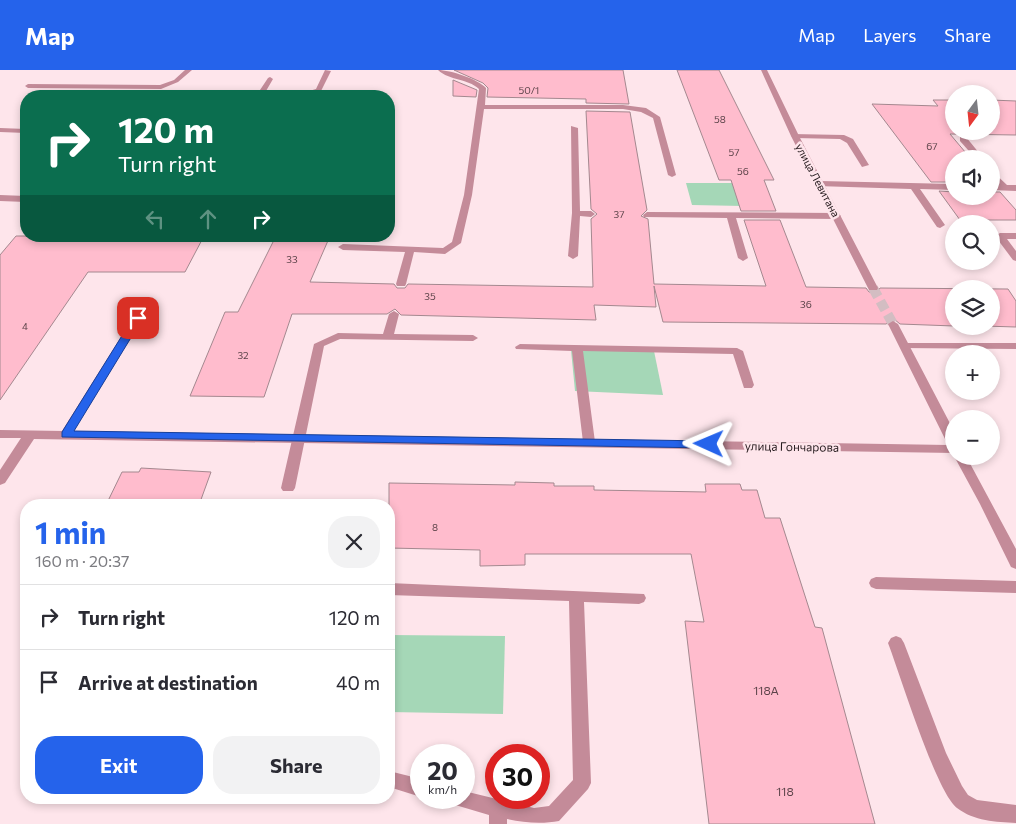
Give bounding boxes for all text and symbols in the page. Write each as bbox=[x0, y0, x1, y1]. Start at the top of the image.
text: Map bbox=[25, 21, 75, 50]
text: Map bbox=[798, 24, 835, 46]
text: Layers bbox=[863, 24, 916, 46]
text: Share bbox=[944, 24, 991, 46]
house number: 50/1 bbox=[519, 84, 539, 96]
north arrow bbox=[945, 85, 1000, 140]
map controls bbox=[945, 85, 1000, 465]
text: 120 m bbox=[118, 107, 214, 150]
icon: right bbox=[35, 110, 100, 175]
house number: 58 bbox=[714, 113, 726, 125]
house number: 67 bbox=[926, 140, 938, 152]
street label: улица Левитана bbox=[793, 141, 843, 219]
house number: 57 bbox=[728, 146, 740, 158]
text: Turn right bbox=[118, 150, 216, 177]
button: sound bbox=[945, 150, 1000, 205]
house number: 56 bbox=[737, 165, 749, 177]
icon: left bbox=[141, 205, 169, 233]
icon: ahead bbox=[194, 205, 222, 233]
icon: right bbox=[247, 205, 275, 233]
house number: 37 bbox=[614, 208, 624, 220]
button: search bbox=[945, 215, 1000, 270]
house number: 33 bbox=[286, 253, 298, 265]
button: layers bbox=[945, 280, 1000, 335]
house number: 35 bbox=[424, 290, 436, 302]
pin bbox=[117, 297, 159, 339]
house number: 36 bbox=[800, 298, 812, 310]
icon: arrive bbox=[124, 304, 152, 332]
house number: 4 bbox=[22, 320, 28, 332]
button: + bbox=[945, 345, 1000, 400]
house number: 32 bbox=[237, 349, 249, 361]
button: − bbox=[945, 410, 1000, 465]
position arrow bbox=[682, 417, 734, 469]
street label: улица Гончарова bbox=[745, 438, 839, 454]
text: 1 min bbox=[35, 513, 106, 550]
button: close bbox=[328, 516, 380, 568]
house number: 8 bbox=[432, 521, 438, 533]
text: 160 m · 20:37 bbox=[35, 551, 129, 570]
icon: right bbox=[35, 603, 63, 631]
text: Turn right bbox=[78, 606, 165, 629]
text: 120 m bbox=[329, 606, 380, 629]
icon: arrive bbox=[35, 668, 63, 696]
text: Arrive at destination bbox=[78, 671, 258, 694]
text: 40 m bbox=[336, 671, 380, 694]
house number: 118А bbox=[753, 683, 779, 697]
button: Exit bbox=[35, 736, 203, 794]
button: Share bbox=[213, 736, 380, 794]
speed limit sign: 30 bbox=[485, 744, 550, 809]
text: 20 bbox=[427, 755, 458, 785]
text: km/h bbox=[428, 782, 457, 796]
house number: 118 bbox=[776, 784, 794, 798]

